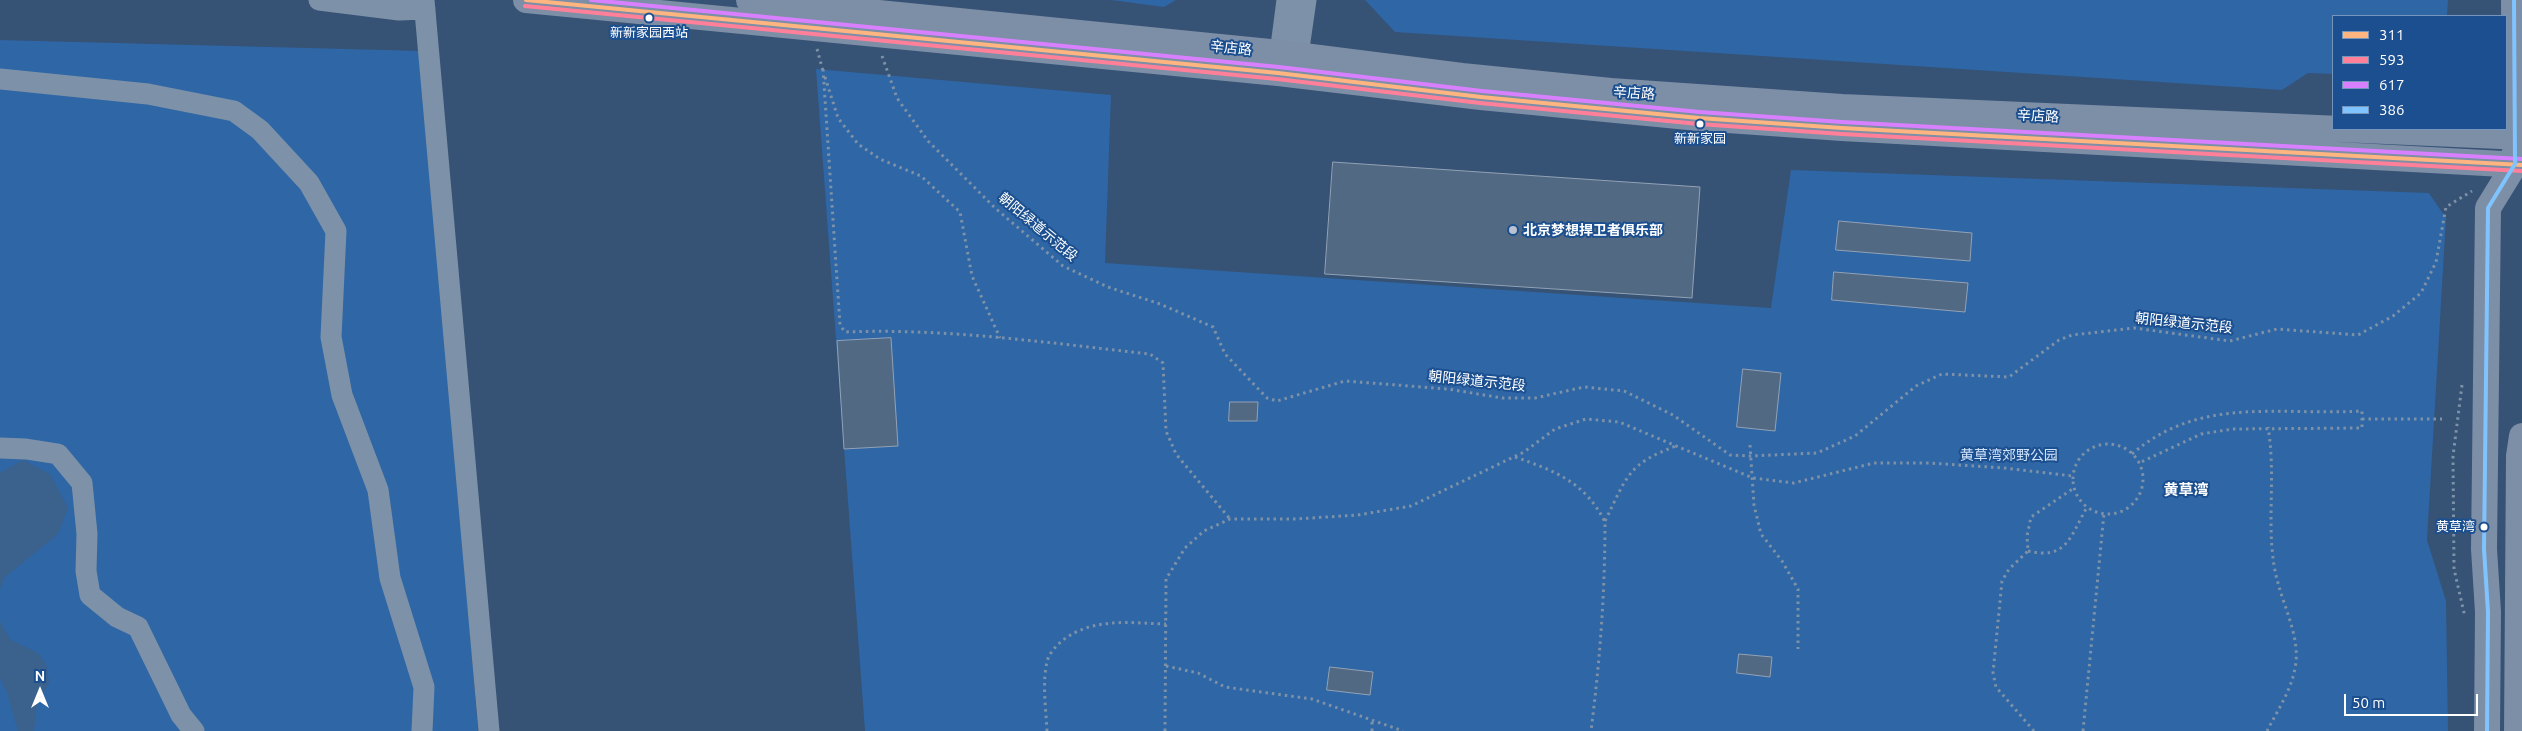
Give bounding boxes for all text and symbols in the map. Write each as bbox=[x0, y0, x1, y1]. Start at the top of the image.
marker: 新新家园西站 bbox=[644, 13, 654, 23]
legend bbox=[2332, 15, 2507, 130]
place label: 新新家园西站 bbox=[610, 25, 688, 41]
text: 311 bbox=[2379, 26, 2404, 43]
street label: 辛店路 bbox=[1209, 37, 1253, 59]
text: 593 bbox=[2379, 51, 2404, 68]
text: 617 bbox=[2379, 76, 2404, 93]
street label: 辛店路 bbox=[1612, 83, 1656, 103]
text: 386 bbox=[2379, 101, 2404, 118]
street label: 辛店路 bbox=[2017, 107, 2059, 125]
marker: 新新家园 bbox=[1695, 119, 1705, 129]
place label: 新新家园 bbox=[1674, 131, 1726, 147]
street label: 朝阳绿道示范段 bbox=[995, 189, 1081, 265]
place label: 北京梦想捍卫者俱乐部 bbox=[1523, 222, 1663, 238]
marker: 北京梦想捍卫者俱乐部 bbox=[1507, 224, 1519, 236]
street label: 朝阳绿道示范段 bbox=[2134, 310, 2234, 336]
street label: 朝阳绿道示范段 bbox=[1427, 368, 1527, 394]
park label: 黄草湾郊野公园 bbox=[1960, 447, 2058, 463]
district label: 黄草湾 bbox=[2164, 481, 2208, 499]
place label: 黄草湾 bbox=[2436, 519, 2475, 535]
marker: 黄草湾 bbox=[2479, 522, 2489, 532]
north arrow bbox=[15, 666, 65, 716]
text: N bbox=[35, 668, 45, 684]
scale bar bbox=[2347, 684, 2481, 716]
text: 50 m bbox=[2352, 694, 2385, 711]

